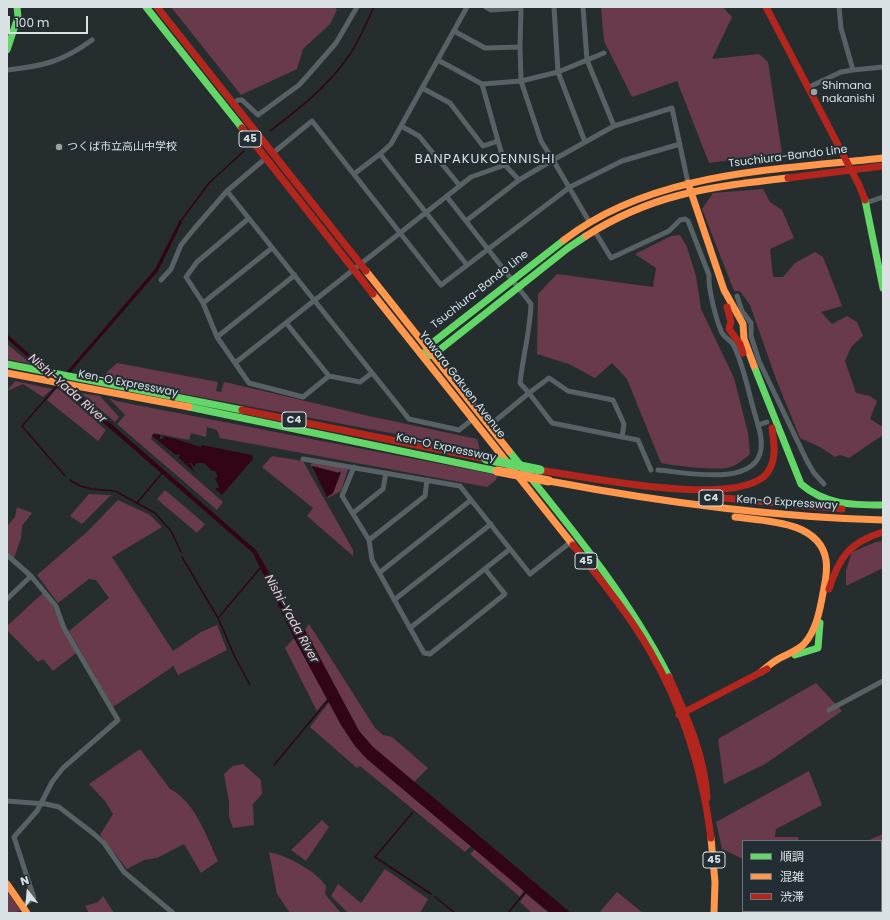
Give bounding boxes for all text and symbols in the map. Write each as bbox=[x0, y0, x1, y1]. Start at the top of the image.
scale bar bbox=[10, 8, 90, 34]
text: 100 m bbox=[15, 14, 49, 31]
place label: Shimana nakanishi bbox=[822, 79, 875, 105]
marker: Shimana nakanishi bbox=[809, 87, 819, 97]
road number: 45 bbox=[239, 131, 261, 147]
place label: つくば市立高山中学校 bbox=[67, 140, 177, 154]
marker: つくば市立高山中学校 bbox=[54, 142, 64, 152]
street label: Tsuchiura-Bando Line bbox=[728, 143, 848, 171]
district label: BANPAKUKOENNISHI bbox=[415, 152, 555, 168]
street label: Tsuchiura-Bando Line bbox=[429, 248, 531, 332]
street label: Yawara Gakuen Avenue bbox=[416, 329, 508, 441]
water label: Nishi-Yada River bbox=[25, 351, 109, 427]
street label: Ken-O Expressway bbox=[77, 368, 179, 400]
road number: C4 bbox=[282, 412, 306, 428]
street label: Ken-O Expressway bbox=[395, 431, 497, 465]
road number: C4 bbox=[699, 490, 723, 506]
street label: Ken-O Expressway bbox=[736, 493, 838, 513]
road number: 45 bbox=[575, 553, 597, 569]
water label: Nishi-Yada River bbox=[261, 572, 321, 666]
legend bbox=[742, 840, 882, 912]
text: 順調 bbox=[780, 848, 804, 865]
road number: 45 bbox=[703, 852, 725, 868]
text: 混雑 bbox=[780, 868, 804, 885]
north arrow bbox=[8, 872, 48, 912]
text: N bbox=[19, 872, 31, 889]
text: 渋滞 bbox=[780, 888, 804, 905]

